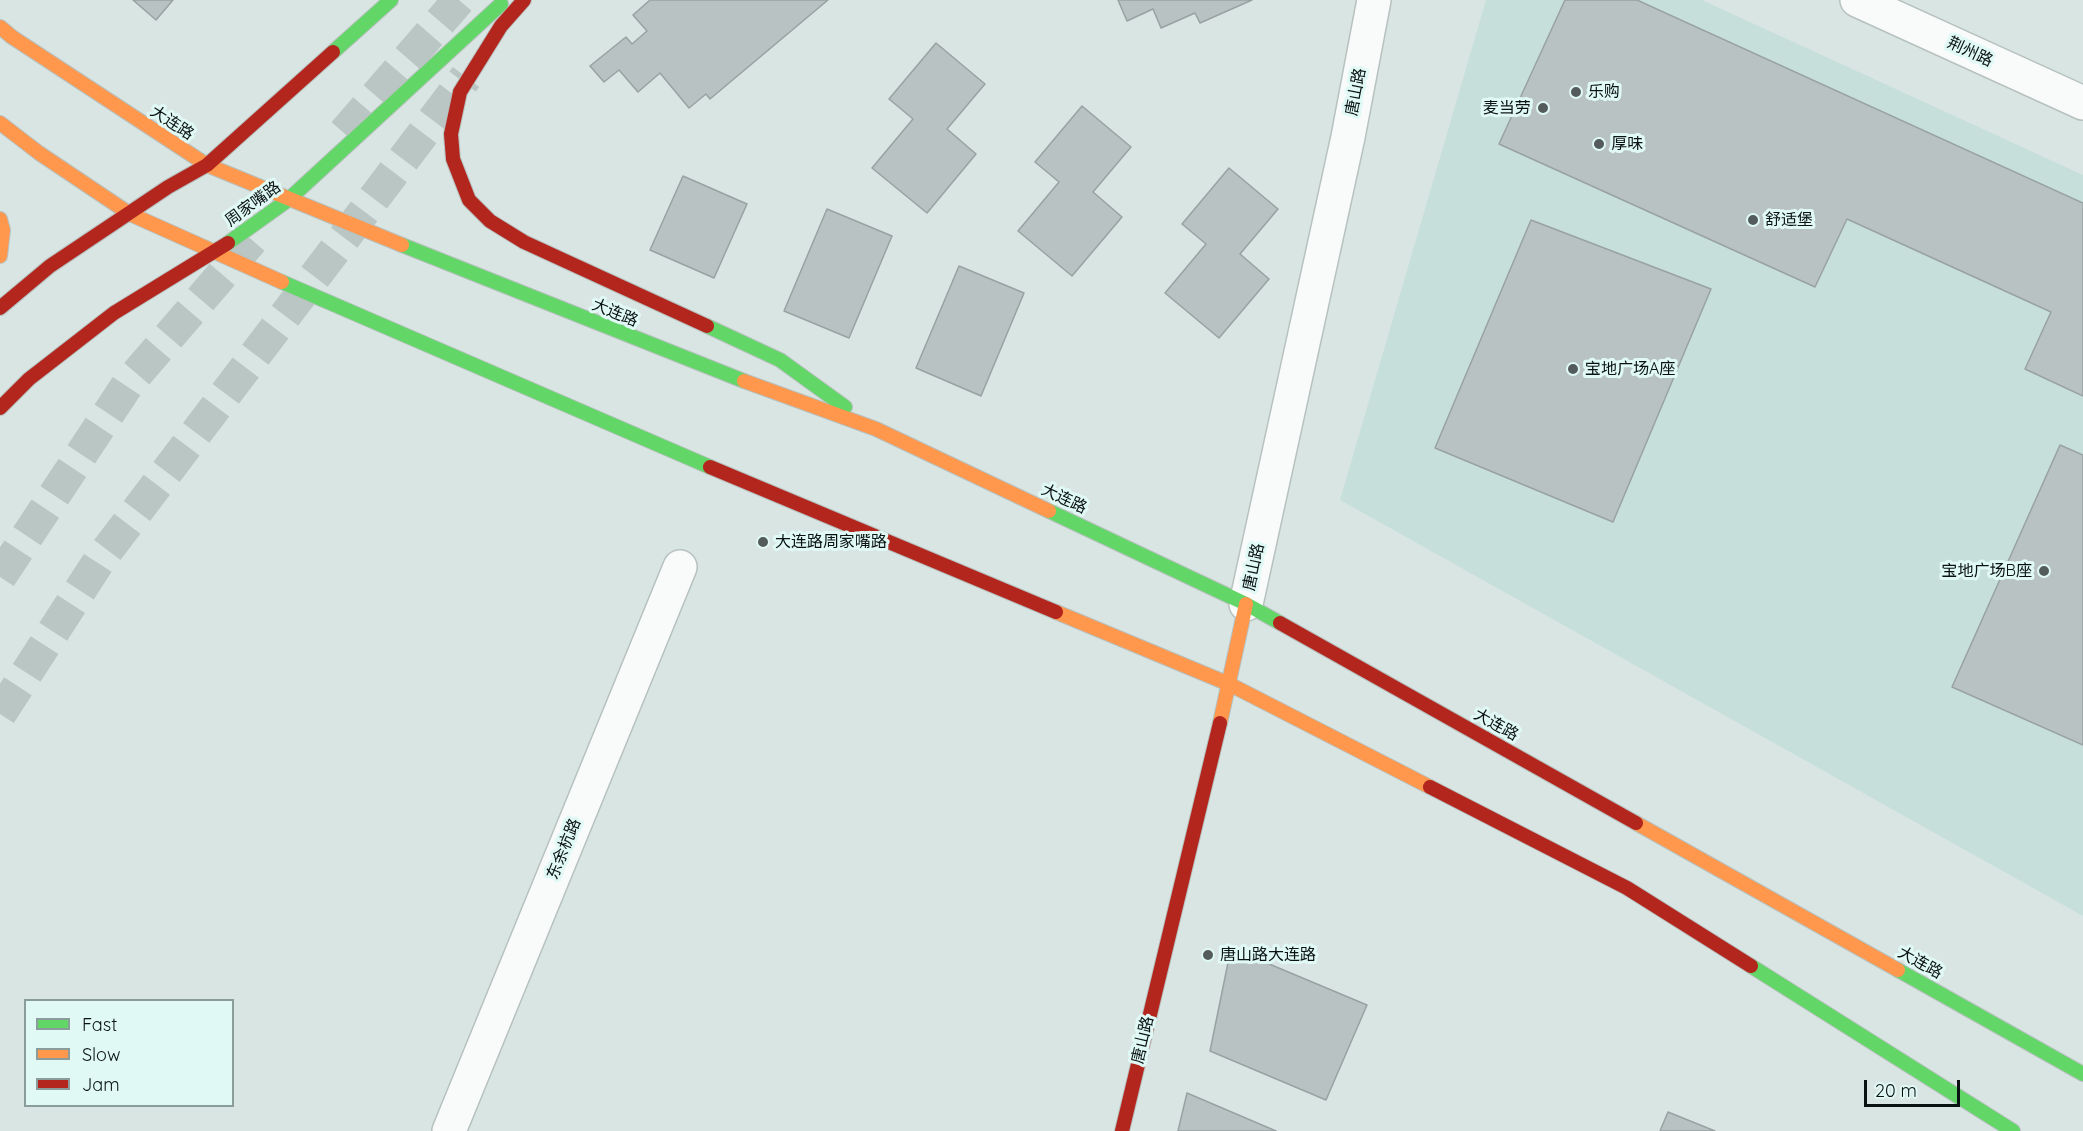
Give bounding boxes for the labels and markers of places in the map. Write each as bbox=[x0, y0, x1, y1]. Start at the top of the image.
place label: 乐购 bbox=[1588, 82, 1620, 102]
marker: 乐购 bbox=[1569, 85, 1583, 99]
place label: 麦当劳 bbox=[1483, 98, 1531, 118]
marker: 麦当劳 bbox=[1536, 101, 1550, 115]
place label: 厚味 bbox=[1611, 134, 1643, 154]
marker: 厚味 bbox=[1592, 137, 1606, 151]
place label: 舒适堡 bbox=[1765, 210, 1813, 230]
marker: 舒适堡 bbox=[1746, 213, 1760, 227]
place label: 宝地广场A座 bbox=[1585, 359, 1675, 379]
marker: 宝地广场A座 bbox=[1566, 362, 1580, 376]
place label: 大连路周家嘴路 bbox=[775, 532, 887, 552]
marker: 大连路周家嘴路 bbox=[756, 535, 770, 549]
place label: 宝地广场B座 bbox=[1942, 561, 2032, 581]
marker: 宝地广场B座 bbox=[2037, 564, 2051, 578]
place label: 唐山路大连路 bbox=[1220, 945, 1316, 965]
marker: 唐山路大连路 bbox=[1201, 948, 1215, 962]

